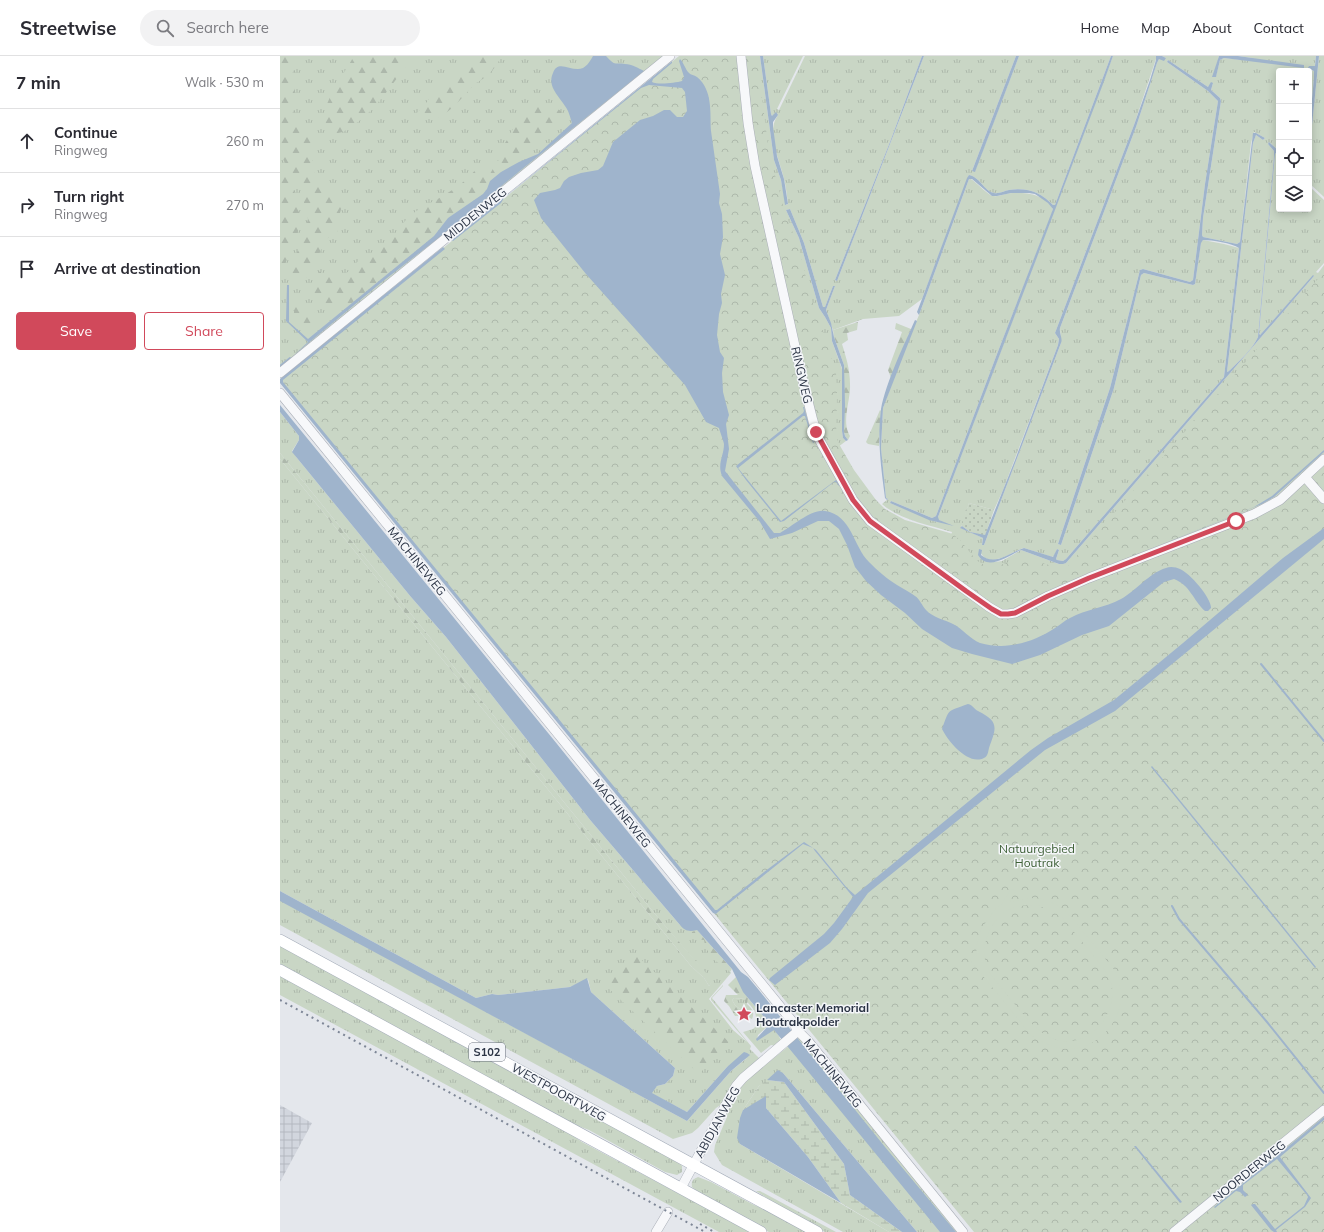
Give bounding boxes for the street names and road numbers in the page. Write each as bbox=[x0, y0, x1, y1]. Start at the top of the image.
street label: MIDDENWEG bbox=[441, 184, 509, 244]
street label: RINGWEG bbox=[788, 345, 816, 405]
street label: MACHINEWEG bbox=[385, 523, 449, 599]
street label: MACHINEWEG bbox=[590, 775, 654, 851]
street label: MACHINEWEG bbox=[801, 1035, 865, 1111]
road number: S102 bbox=[469, 1043, 505, 1061]
street label: WESTPOORTWEG bbox=[509, 1060, 609, 1124]
street label: ABIDJANWEG bbox=[691, 1084, 743, 1160]
street label: NOORDERWEG bbox=[1210, 1137, 1288, 1205]

